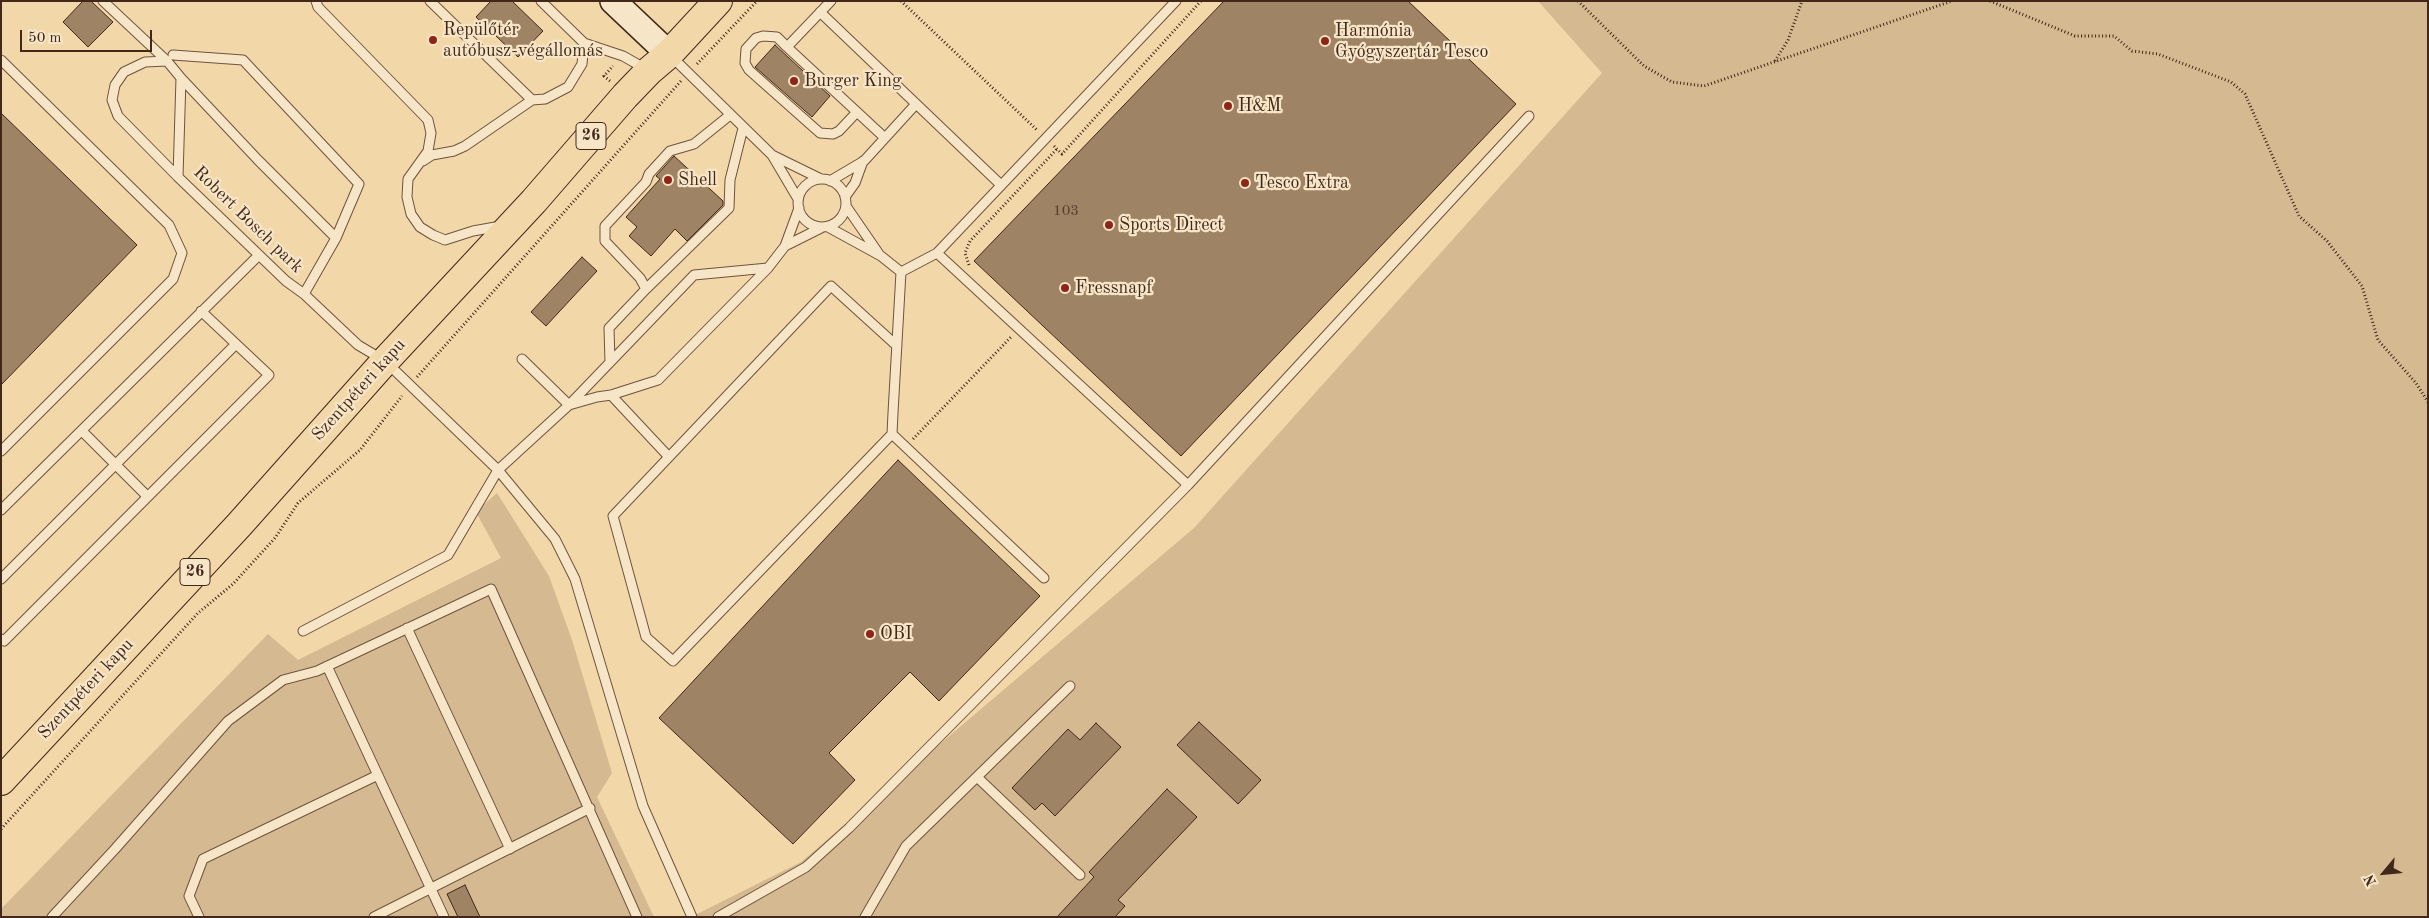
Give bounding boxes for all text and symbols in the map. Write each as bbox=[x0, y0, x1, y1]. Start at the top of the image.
place label: Repülőtér autóbusz-végállomás bbox=[443, 19, 603, 62]
scale bar bbox=[22, 20, 155, 52]
place label: Harmónia Gyógyszertár Tesco bbox=[1335, 20, 1488, 62]
text: 50 m bbox=[28, 31, 62, 46]
marker: Repülőtér autóbusz-végállomás bbox=[427, 34, 439, 46]
marker: Harmónia Gyógyszertár Tesco bbox=[1319, 35, 1331, 47]
place label: Burger King bbox=[804, 70, 902, 92]
marker: Burger King bbox=[788, 75, 800, 87]
place label: H&M bbox=[1238, 95, 1281, 117]
marker: H&M bbox=[1222, 100, 1234, 112]
road number: 26 bbox=[576, 122, 606, 150]
street label: Robert Bosch park bbox=[188, 162, 308, 278]
place label: Shell bbox=[678, 169, 717, 191]
place label: Tesco Extra bbox=[1255, 172, 1349, 194]
marker: Shell bbox=[662, 174, 674, 186]
marker: Tesco Extra bbox=[1239, 177, 1251, 189]
house number: 103 bbox=[1053, 202, 1079, 220]
place label: Sports Direct bbox=[1119, 214, 1224, 236]
marker: Sports Direct bbox=[1103, 219, 1115, 231]
place label: Fressnapf bbox=[1075, 277, 1152, 299]
marker: Fressnapf bbox=[1059, 282, 1071, 294]
street label: Szentpéteri kapu bbox=[307, 334, 411, 446]
road number: 26 bbox=[180, 558, 210, 586]
place label: OBI bbox=[880, 623, 912, 645]
marker: OBI bbox=[864, 628, 876, 640]
street label: Szentpéteri kapu bbox=[34, 634, 138, 744]
north arrow bbox=[2359, 848, 2409, 898]
text: N bbox=[2362, 872, 2379, 888]

